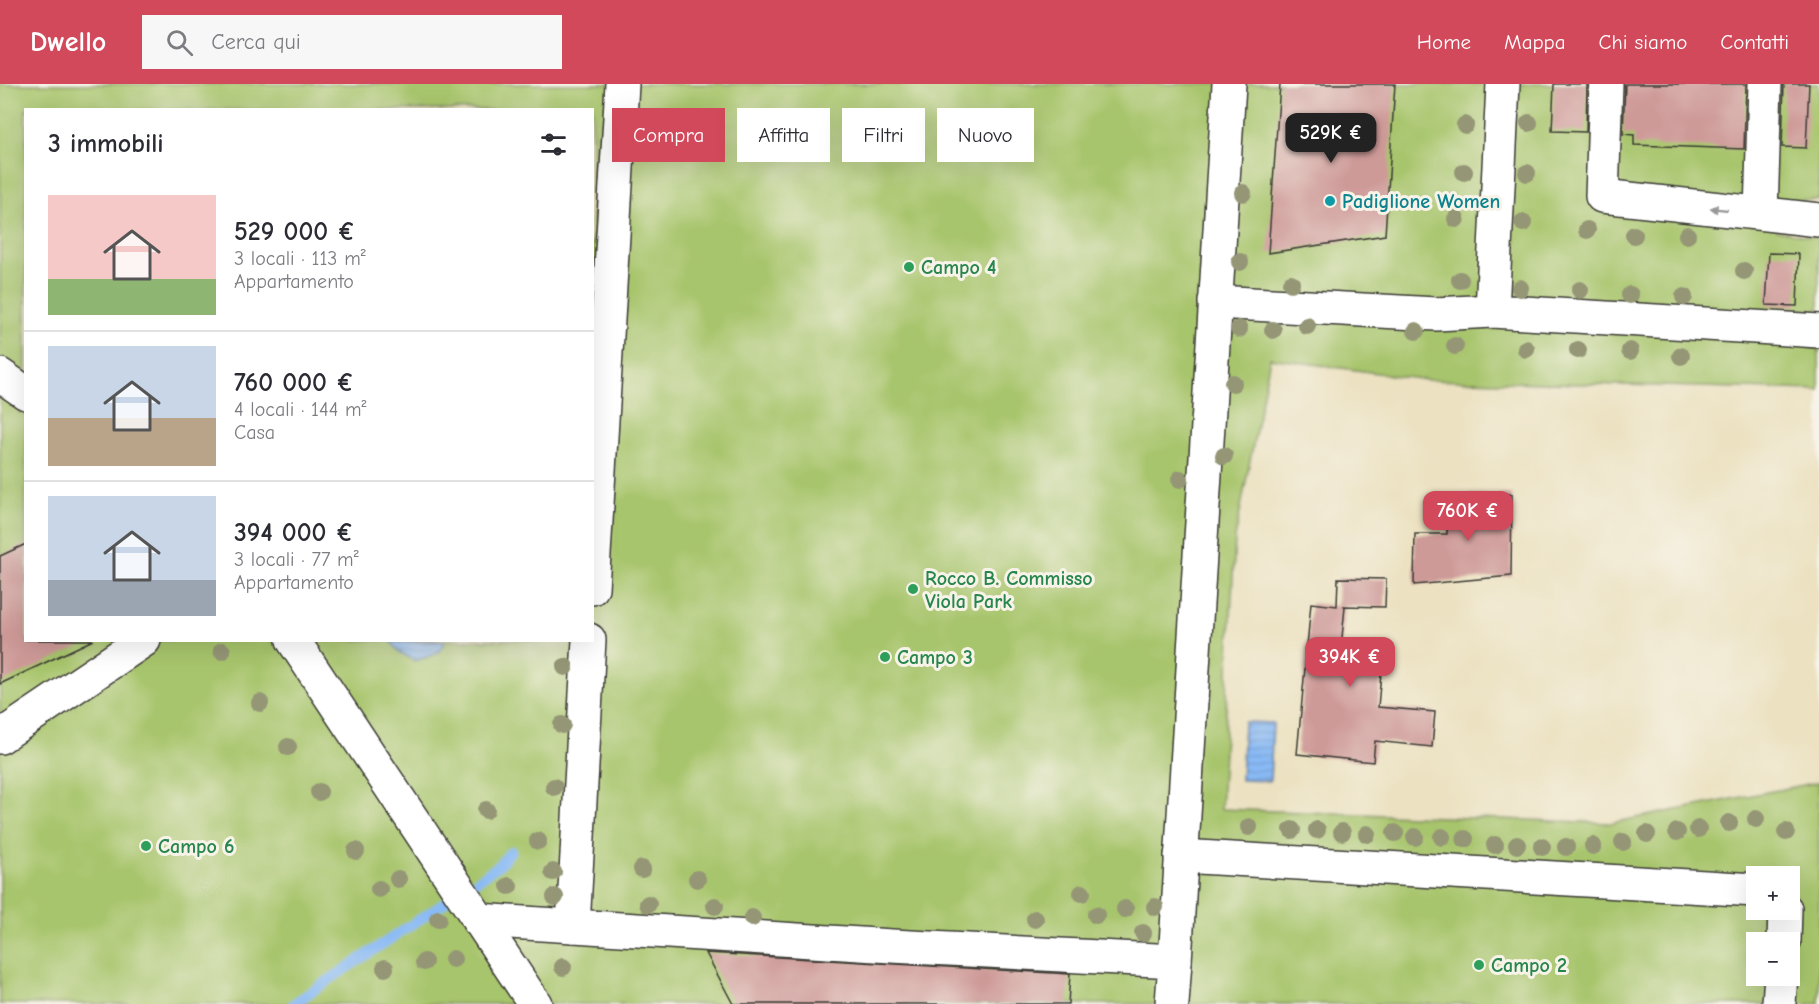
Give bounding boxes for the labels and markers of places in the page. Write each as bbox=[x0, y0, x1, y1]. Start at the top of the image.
pin: 529K € bbox=[1282, 113, 1380, 164]
place label: Padiglione Women bbox=[1342, 190, 1500, 213]
marker: Padiglione Women bbox=[1323, 194, 1337, 208]
place label: Campo 4 bbox=[921, 256, 996, 279]
marker: Campo 4 bbox=[902, 260, 916, 274]
pin: 760K € bbox=[1419, 491, 1517, 542]
place label: Rocco B. Commisso Viola Park bbox=[925, 567, 1093, 613]
marker: Rocco B. Commisso Viola Park bbox=[906, 582, 920, 596]
pin: 394K € bbox=[1301, 637, 1399, 688]
place label: Campo 3 bbox=[897, 646, 973, 669]
marker: Campo 3 bbox=[878, 650, 892, 664]
place label: Campo 6 bbox=[158, 835, 234, 858]
marker: Campo 6 bbox=[139, 839, 153, 853]
place label: Campo 2 bbox=[1491, 954, 1567, 977]
marker: Campo 2 bbox=[1472, 958, 1486, 972]

